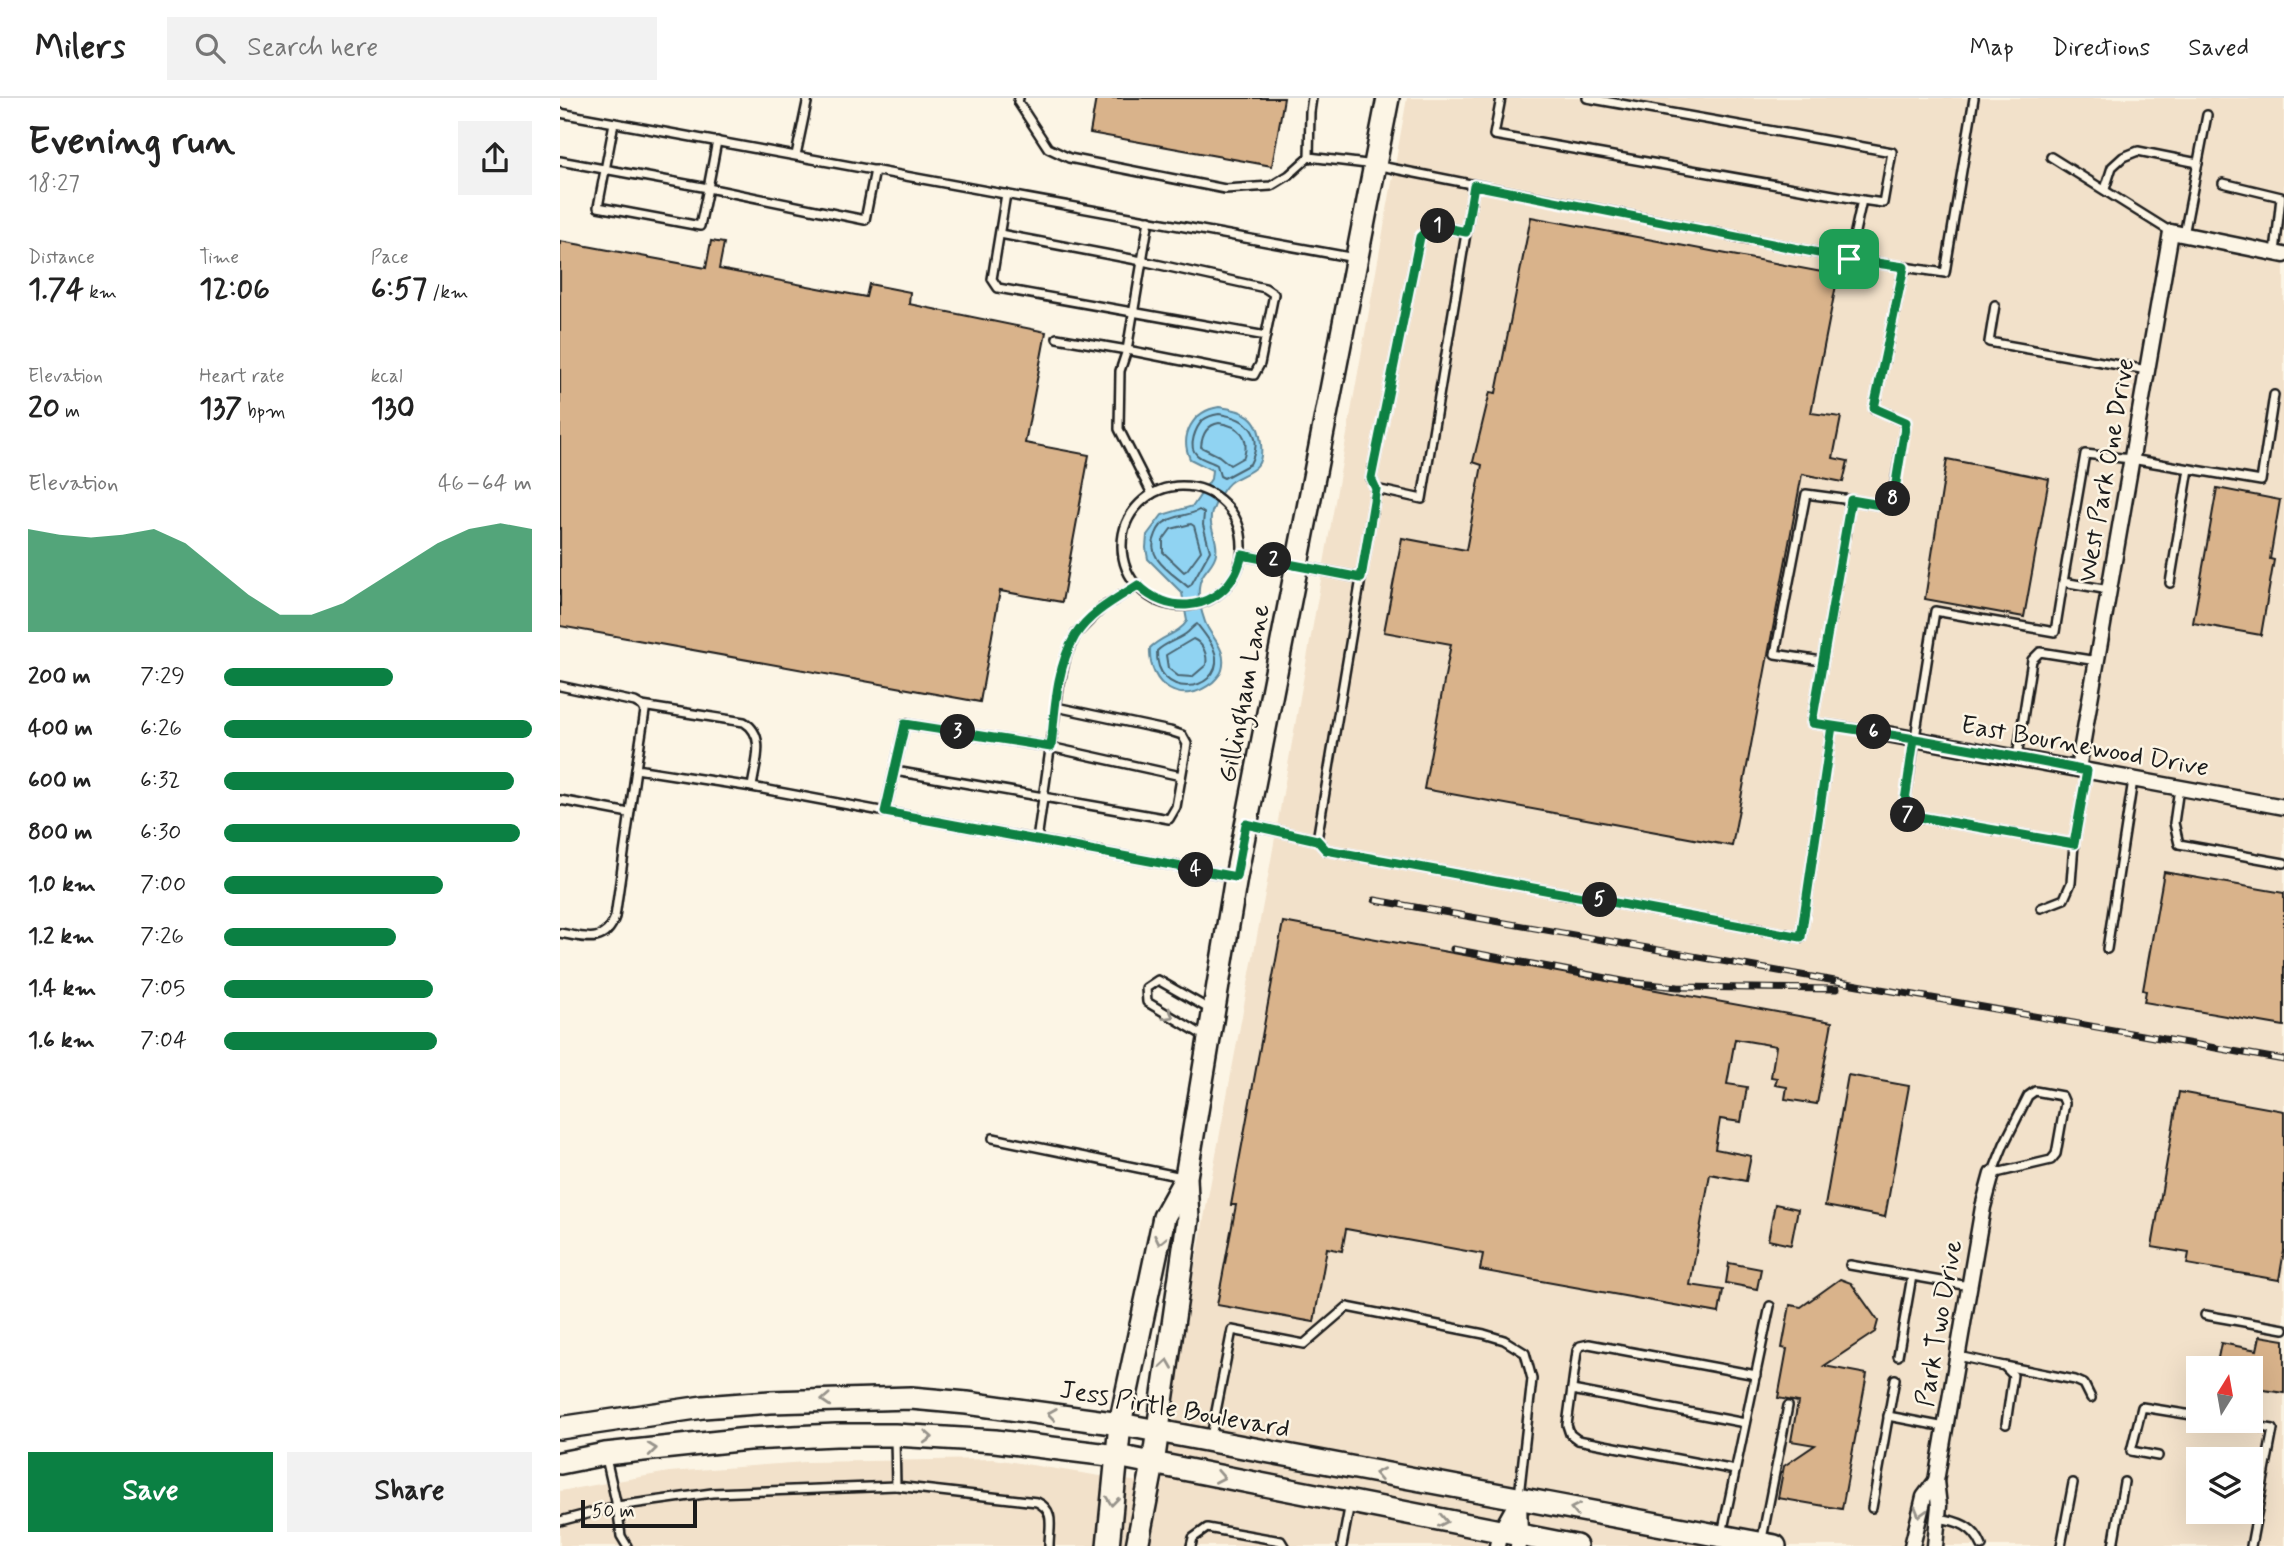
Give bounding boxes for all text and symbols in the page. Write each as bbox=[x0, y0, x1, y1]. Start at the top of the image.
search box bbox=[167, 17, 657, 80]
text: Milers bbox=[35, 26, 125, 70]
icon: search bbox=[191, 29, 229, 67]
text: Search here bbox=[247, 31, 378, 65]
text: Map bbox=[1970, 33, 2014, 64]
text: Directions bbox=[2052, 33, 2150, 64]
text: Saved bbox=[2188, 33, 2249, 64]
text: Evening run bbox=[28, 118, 235, 167]
button: share bbox=[458, 121, 532, 195]
text: 18:27 bbox=[28, 169, 80, 199]
pin: 1 bbox=[1420, 208, 1456, 244]
text: 1 bbox=[1433, 213, 1442, 238]
pin bbox=[1819, 229, 1879, 289]
icon: arrive bbox=[1830, 240, 1868, 278]
text: Distance bbox=[28, 245, 95, 270]
text: Time bbox=[199, 245, 239, 270]
text: Pace bbox=[371, 245, 408, 270]
text: 1.74 bbox=[28, 270, 84, 309]
text: 12:06 bbox=[199, 270, 270, 309]
text: 6:57 bbox=[371, 270, 427, 309]
text: km bbox=[84, 280, 117, 305]
text: /km bbox=[427, 280, 468, 305]
street label: West Park One Drive bbox=[2071, 356, 2143, 585]
text: Elevation bbox=[28, 364, 103, 389]
text: Heart rate bbox=[199, 364, 285, 389]
text: kcal bbox=[371, 364, 403, 389]
text: 20 bbox=[28, 389, 60, 428]
text: 137 bbox=[199, 389, 242, 428]
text: 130 bbox=[371, 389, 415, 428]
text: m bbox=[60, 399, 80, 424]
text: bpm bbox=[242, 399, 286, 424]
text: Elevation bbox=[28, 469, 119, 499]
text: 46–64 m bbox=[438, 469, 532, 499]
pin: 8 bbox=[1876, 482, 1910, 516]
text: 8 bbox=[1887, 486, 1898, 511]
pin: 2 bbox=[1256, 542, 1292, 578]
text: 2 bbox=[1269, 547, 1278, 572]
street label: Gillingham Lane bbox=[1211, 601, 1282, 786]
text: 200 m bbox=[28, 662, 91, 692]
text: 7:29 bbox=[140, 662, 185, 692]
street label: East Bournewood Drive bbox=[1958, 708, 2211, 786]
text: 400 m bbox=[28, 714, 93, 744]
text: 6:26 bbox=[140, 714, 182, 744]
pin: 3 bbox=[940, 714, 976, 750]
pin: 6 bbox=[1856, 714, 1892, 750]
text: 3 bbox=[953, 719, 962, 744]
text: 6 bbox=[1869, 719, 1878, 744]
text: 600 m bbox=[28, 766, 91, 796]
text: 6:32 bbox=[140, 766, 180, 796]
pin: 7 bbox=[1890, 798, 1926, 832]
text: 7 bbox=[1902, 802, 1913, 827]
text: 800 m bbox=[28, 818, 92, 848]
text: 6:30 bbox=[140, 818, 181, 848]
pin: 4 bbox=[1178, 852, 1214, 888]
text: 4 bbox=[1190, 857, 1201, 882]
text: 1.0 km bbox=[28, 870, 96, 900]
text: 7:00 bbox=[140, 870, 186, 900]
pin: 5 bbox=[1583, 882, 1618, 918]
text: 5 bbox=[1594, 887, 1605, 912]
text: 1.2 km bbox=[28, 922, 94, 952]
text: 7:26 bbox=[140, 922, 184, 952]
text: 1.4 km bbox=[28, 974, 96, 1004]
text: 7:05 bbox=[140, 974, 185, 1004]
one-way arrow bbox=[1161, 1007, 1174, 1020]
text: 1.6 km bbox=[28, 1026, 95, 1056]
text: 7:04 bbox=[140, 1026, 187, 1056]
one-way arrow bbox=[1153, 1233, 1168, 1245]
street label: Park Two Drive bbox=[1909, 1237, 1971, 1409]
north arrow bbox=[2186, 1356, 2263, 1433]
map controls bbox=[2186, 1356, 2263, 1524]
one-way arrow bbox=[1159, 1358, 1174, 1370]
street label: Jess Pirtle Boulevard bbox=[1057, 1373, 1292, 1447]
one-way arrow bbox=[820, 1392, 831, 1407]
one-way arrow bbox=[1046, 1407, 1058, 1422]
one-way arrow bbox=[922, 1429, 933, 1444]
one-way arrow bbox=[646, 1442, 657, 1457]
button: layers bbox=[2186, 1447, 2263, 1524]
button: Save bbox=[28, 1452, 273, 1532]
button: Share bbox=[287, 1452, 532, 1532]
one-way arrow bbox=[1373, 1467, 1385, 1482]
one-way arrow bbox=[1214, 1469, 1226, 1484]
one-way arrow bbox=[1105, 1495, 1120, 1507]
scale bar bbox=[581, 1497, 696, 1529]
text: 50 m bbox=[592, 1499, 635, 1524]
one-way arrow bbox=[1569, 1502, 1581, 1517]
one-way arrow bbox=[1914, 1505, 1928, 1517]
one-way arrow bbox=[1437, 1513, 1449, 1528]

